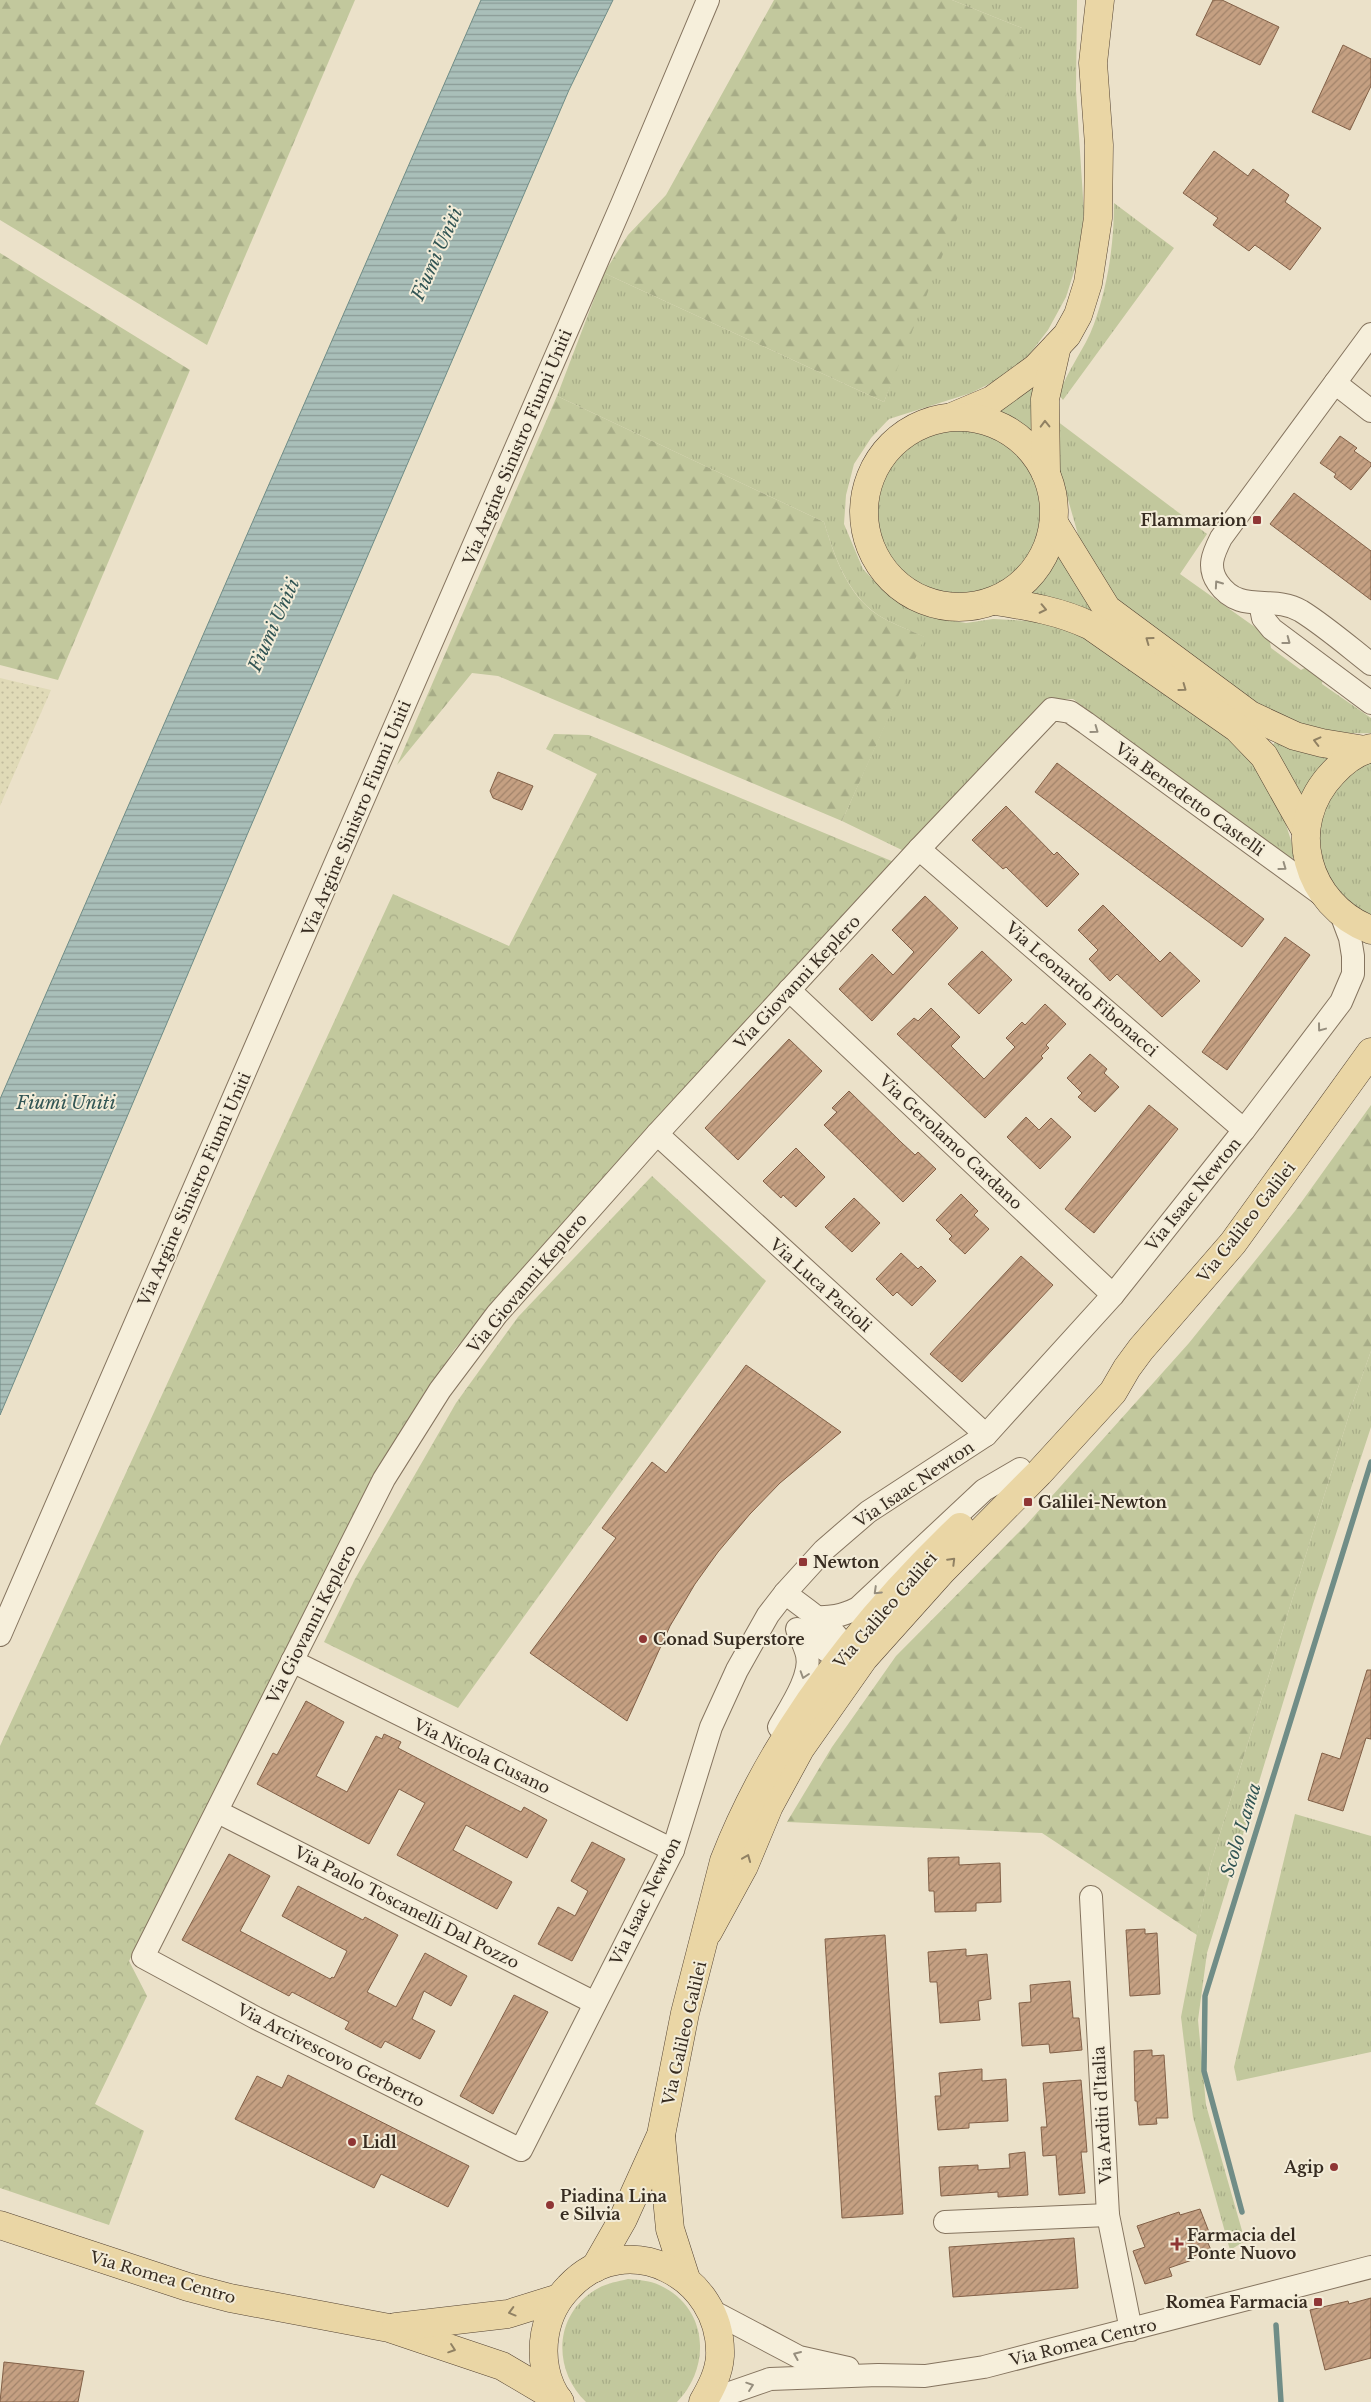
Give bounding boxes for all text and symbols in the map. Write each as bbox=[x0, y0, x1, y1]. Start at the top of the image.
water label: Fiumi Uniti bbox=[406, 203, 468, 305]
street label: Via Argine Sinistro Fiumi Uniti bbox=[458, 326, 576, 569]
one-way arrow bbox=[1040, 420, 1051, 428]
place label: Flammarion bbox=[1141, 510, 1247, 530]
marker: Flammarion bbox=[1251, 514, 1263, 526]
water label: Fiumi Uniti bbox=[243, 574, 305, 676]
one-way arrow bbox=[1216, 581, 1224, 590]
one-way arrow bbox=[1038, 603, 1047, 614]
one-way arrow bbox=[1281, 635, 1291, 644]
one-way arrow bbox=[1145, 637, 1155, 646]
one-way arrow bbox=[1177, 682, 1187, 691]
street label: Via Argine Sinistro Fiumi Uniti bbox=[297, 697, 415, 940]
one-way arrow bbox=[1089, 724, 1099, 733]
one-way arrow bbox=[1312, 736, 1321, 747]
street label: Via Benedetto Castelli bbox=[1111, 737, 1269, 860]
one-way arrow bbox=[1277, 861, 1287, 870]
street label: Via Giovanni Keplero bbox=[729, 911, 864, 1054]
street label: Via Leonardo Fibonacci bbox=[1001, 917, 1163, 1061]
one-way arrow bbox=[1318, 1022, 1327, 1032]
street label: Via Argine Sinistro Fiumi Uniti bbox=[133, 1069, 255, 1310]
street label: Via Gerolamo Cardano bbox=[874, 1070, 1027, 1214]
water label: Fiumi Uniti bbox=[15, 1092, 116, 1114]
street label: Via Isaac Newton bbox=[1141, 1133, 1245, 1255]
street label: Via Galileo Galilei bbox=[1192, 1157, 1300, 1287]
street label: Via Giovanni Keplero bbox=[462, 1209, 591, 1357]
street label: Via Luca Pacioli bbox=[765, 1233, 876, 1336]
street label: Via Isaac Newton bbox=[850, 1437, 978, 1532]
place label: Galilei-Newton bbox=[1038, 1492, 1167, 1512]
marker: Galilei-Newton bbox=[1022, 1496, 1034, 1508]
street label: Via Giovanni Keplero bbox=[262, 1541, 360, 1708]
street label: Via Galileo Galilei bbox=[828, 1547, 941, 1673]
place label: Newton bbox=[813, 1552, 880, 1572]
marker: Newton bbox=[797, 1556, 809, 1568]
one-way arrow bbox=[946, 1558, 955, 1567]
one-way arrow bbox=[874, 1585, 883, 1594]
place label: Conad Superstore bbox=[653, 1629, 805, 1649]
marker: Conad Superstore bbox=[637, 1633, 649, 1645]
one-way arrow bbox=[800, 1671, 810, 1679]
street label: Via Nicola Cusano bbox=[410, 1714, 554, 1798]
water label: Scolo Lama bbox=[1216, 1780, 1266, 1880]
street label: Via Isaac Newton bbox=[605, 1834, 685, 1969]
street label: Via Paolo Toscanelli Dal Pozzo bbox=[290, 1841, 523, 1973]
one-way arrow bbox=[741, 1854, 752, 1863]
street label: Via Galileo Galilei bbox=[657, 1958, 710, 2108]
street label: Via Arcivescovo Gerberto bbox=[233, 1998, 428, 2111]
street label: Via Arditi d'Italia bbox=[1088, 2046, 1116, 2185]
place label: Lidl bbox=[362, 2132, 397, 2152]
marker: Lidl bbox=[346, 2136, 358, 2148]
place label: Agip bbox=[1283, 2157, 1324, 2177]
marker: Agip bbox=[1328, 2161, 1340, 2173]
place label: Piadina Lina e Silvia bbox=[560, 2186, 667, 2224]
marker: Piadina Lina e Silvia bbox=[544, 2199, 556, 2211]
place label: Farmacia del Ponte Nuovo bbox=[1187, 2225, 1296, 2263]
marker: Farmacia del Ponte Nuovo bbox=[1171, 2238, 1183, 2250]
street label: Via Romea Centro bbox=[87, 2246, 238, 2307]
place label: Romea Farmacia bbox=[1165, 2292, 1308, 2312]
marker: Romea Farmacia bbox=[1312, 2296, 1324, 2308]
one-way arrow bbox=[508, 2306, 517, 2317]
street label: Via Romea Centro bbox=[1007, 2314, 1159, 2370]
one-way arrow bbox=[447, 2343, 456, 2353]
one-way arrow bbox=[793, 2351, 802, 2362]
one-way arrow bbox=[745, 2382, 753, 2392]

